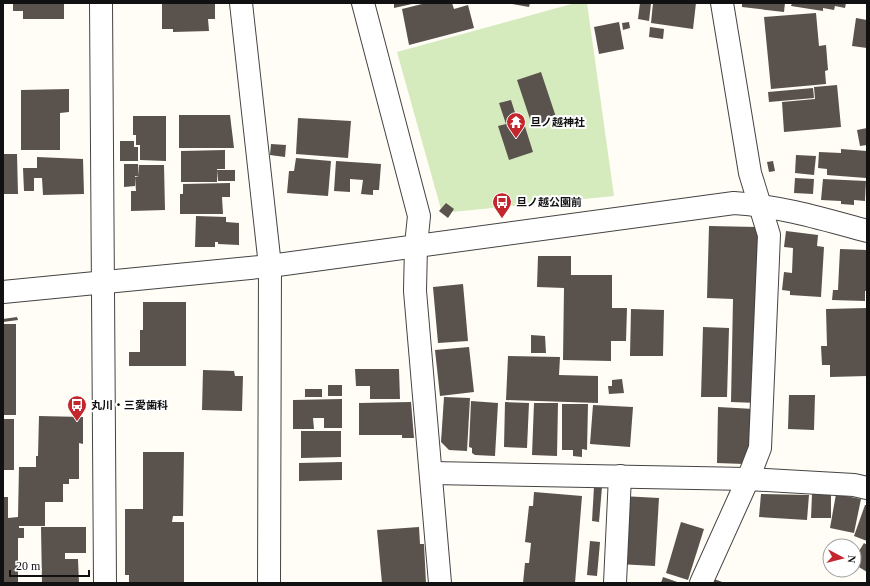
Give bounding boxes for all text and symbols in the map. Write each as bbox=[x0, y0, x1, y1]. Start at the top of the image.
temple icon: 旦ノ越神社 bbox=[505, 111, 527, 139]
place label: 旦ノ越神社 bbox=[530, 116, 585, 128]
bus stop icon: 旦ノ越公園前 bbox=[491, 191, 513, 219]
place label: 旦ノ越公園前 bbox=[516, 196, 582, 208]
bus stop icon: 丸川・三愛歯科 bbox=[66, 394, 88, 422]
place label: 丸川・三愛歯科 bbox=[91, 399, 168, 411]
north arrow bbox=[822, 538, 862, 578]
scale bar bbox=[10, 552, 89, 578]
text: N bbox=[845, 555, 858, 564]
text: 20 m bbox=[16, 559, 41, 573]

